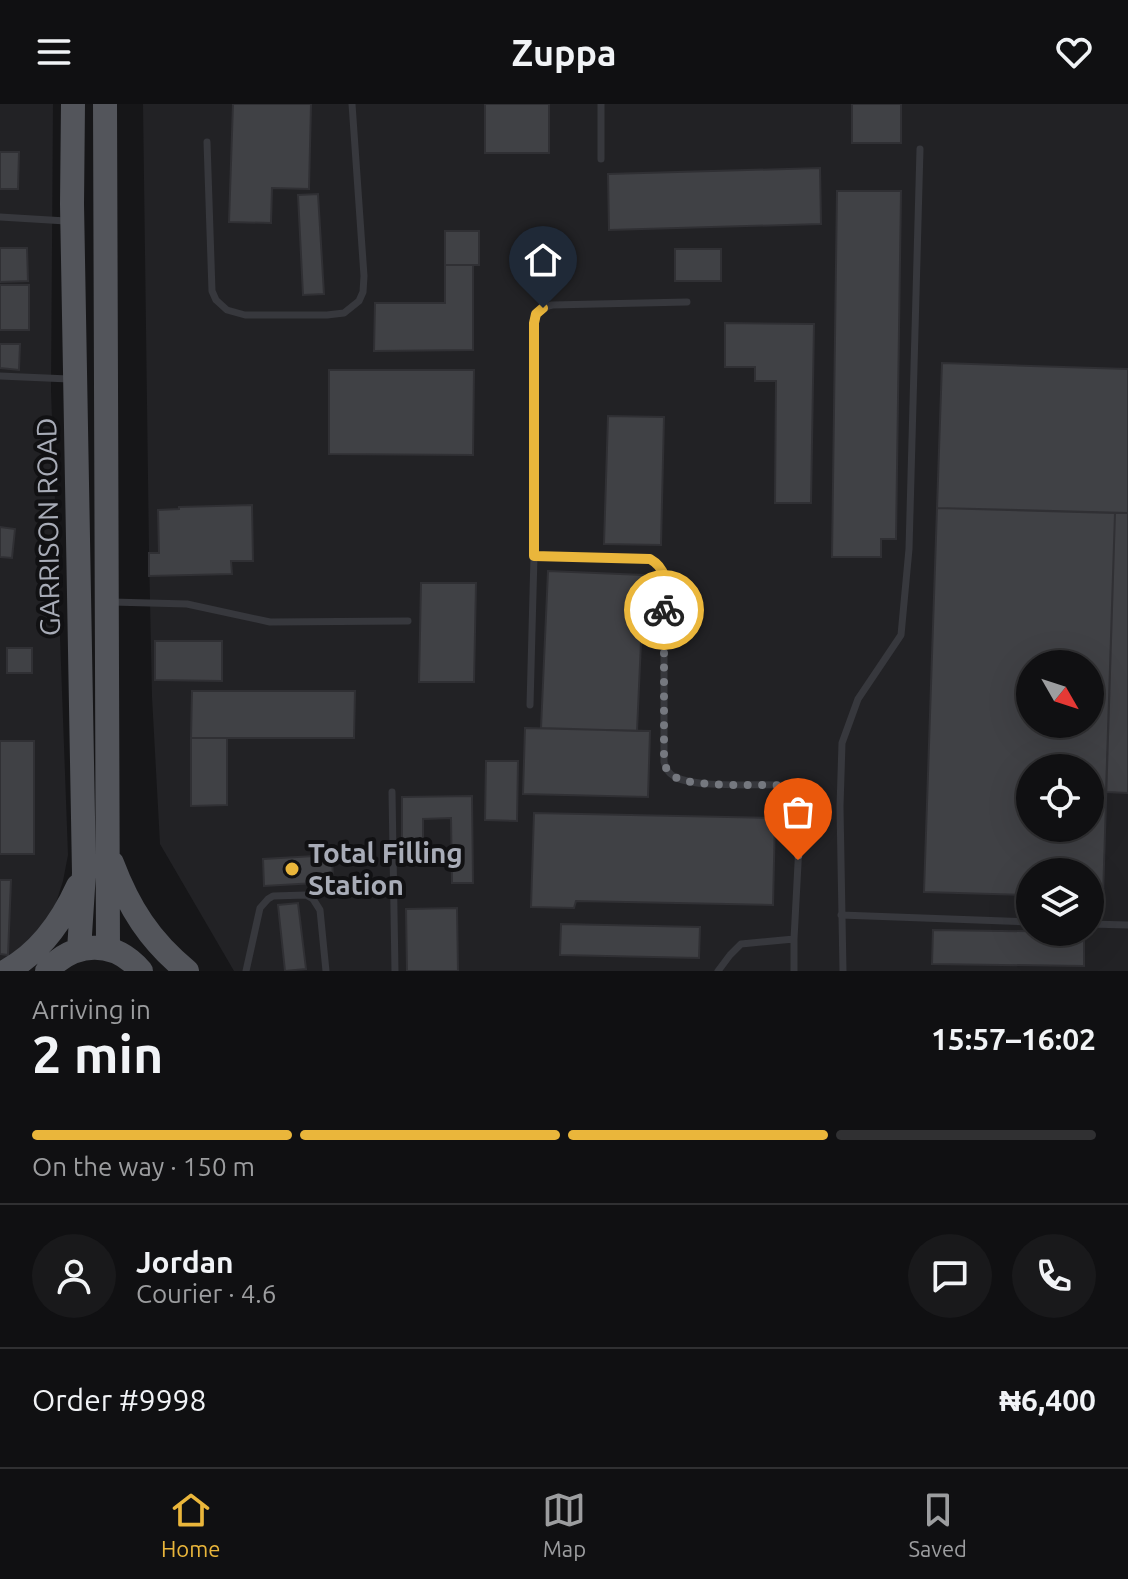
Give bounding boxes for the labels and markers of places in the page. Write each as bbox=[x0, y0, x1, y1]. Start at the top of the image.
pin bbox=[509, 226, 577, 308]
pin bbox=[764, 778, 832, 860]
place label: Total Filling Station bbox=[308, 837, 463, 900]
marker: Total Filling Station bbox=[283, 860, 301, 878]

